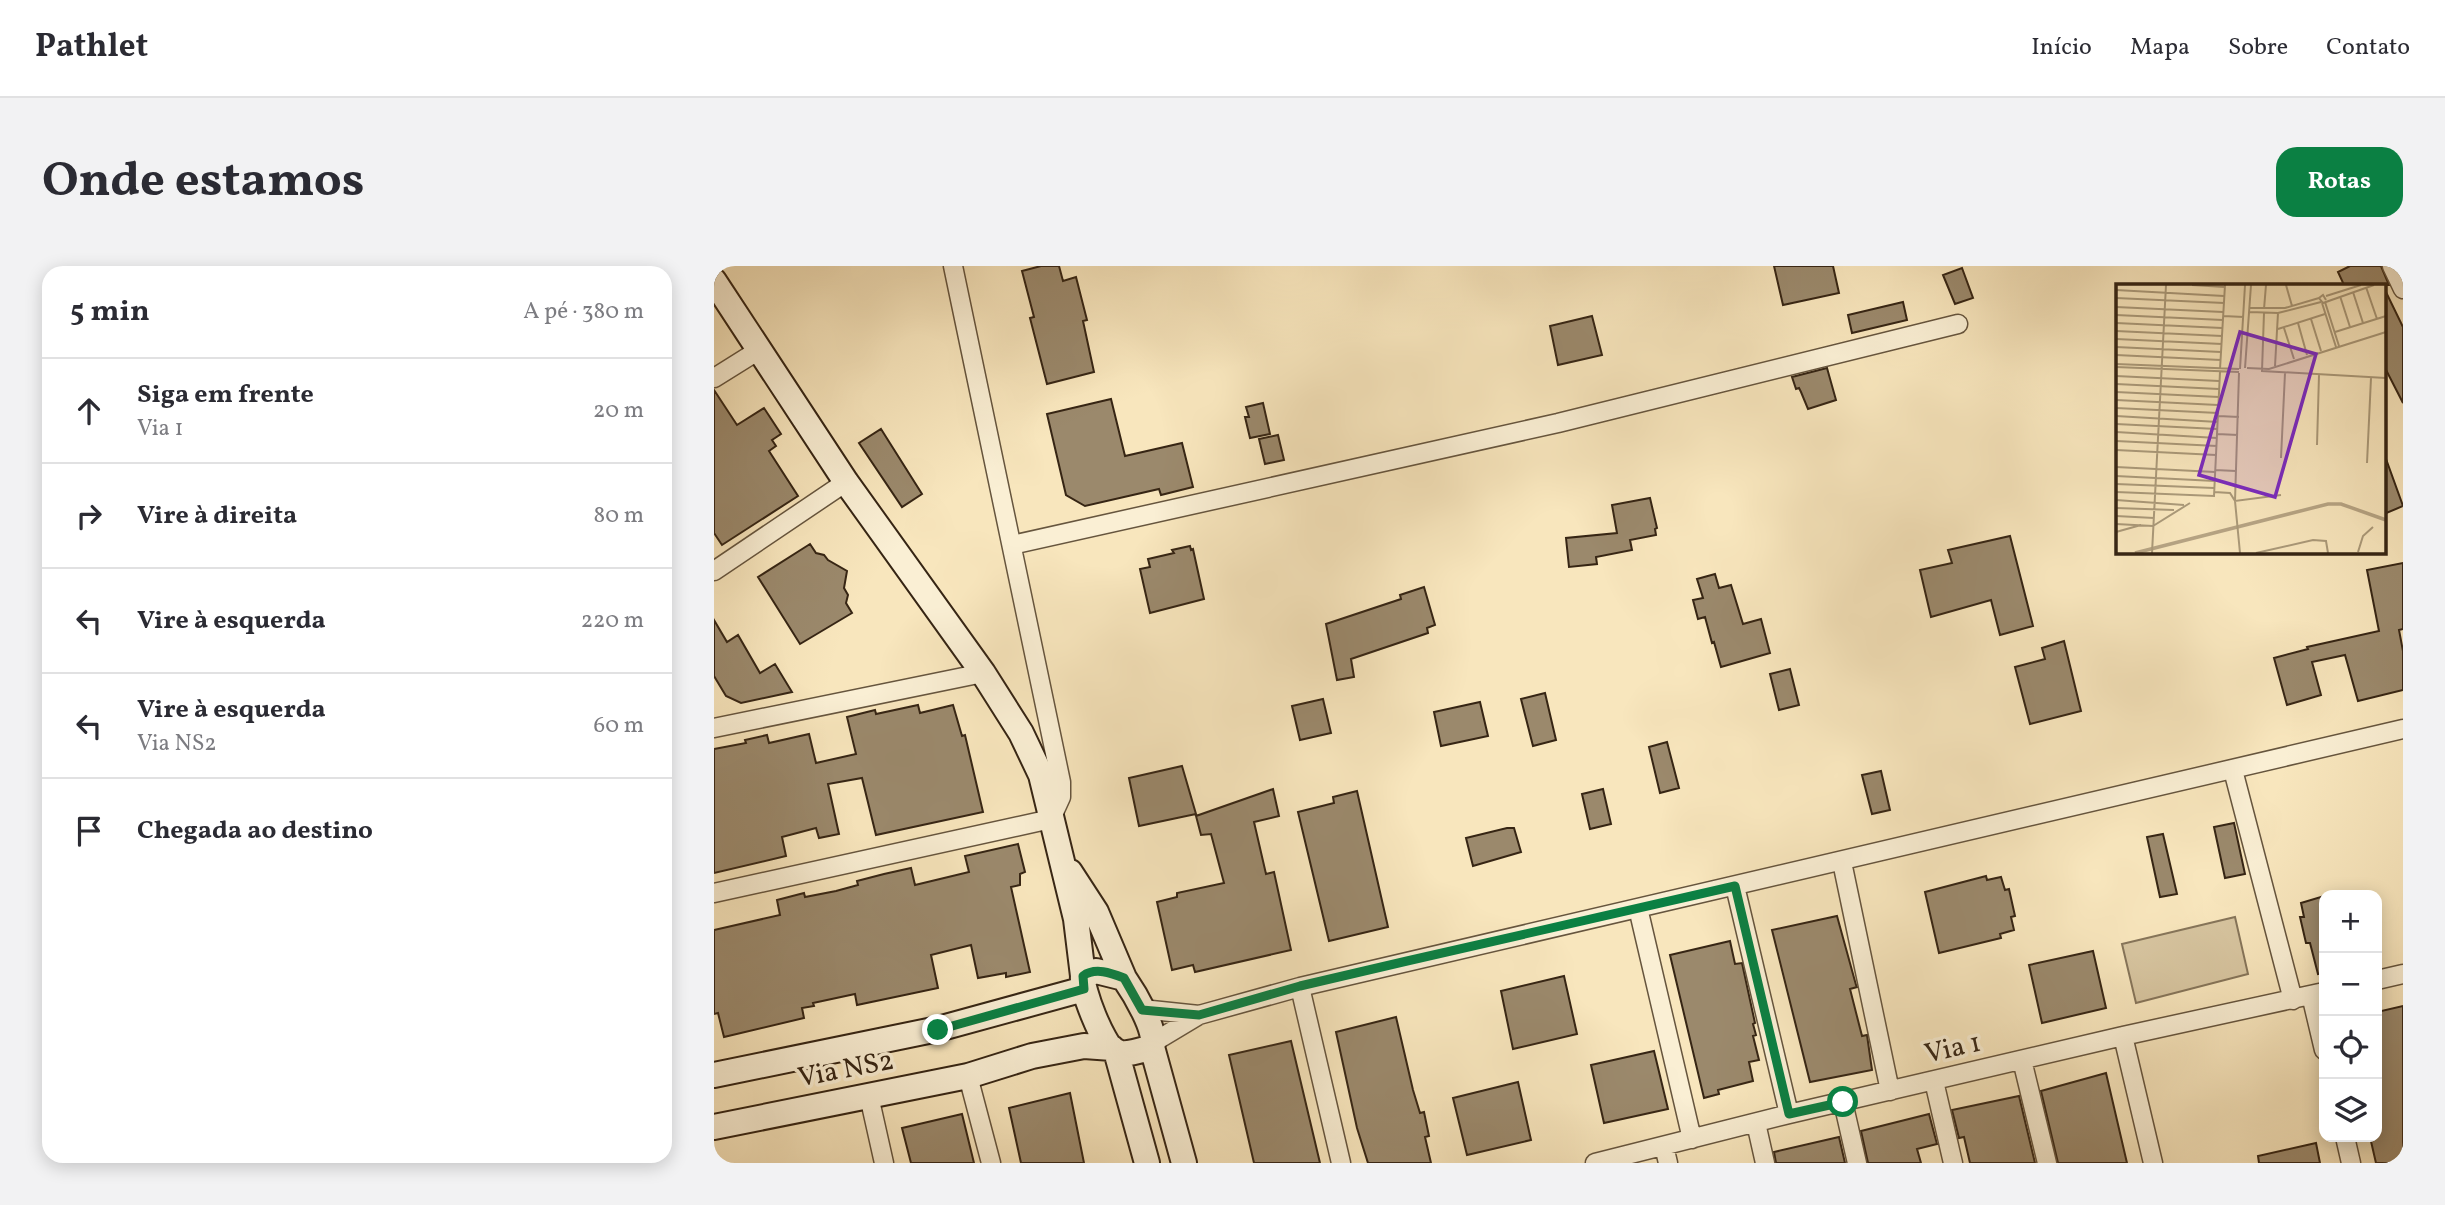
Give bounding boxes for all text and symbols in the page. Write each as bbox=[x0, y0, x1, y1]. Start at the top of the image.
text: Pathlet bbox=[35, 25, 148, 71]
text: Início bbox=[2031, 31, 2092, 65]
text: Mapa bbox=[2130, 31, 2190, 65]
text: Sobre bbox=[2228, 31, 2288, 65]
text: Contato bbox=[2326, 31, 2410, 65]
button: Rotas bbox=[2276, 147, 2403, 217]
text: Onde estamos bbox=[42, 148, 364, 217]
inset map bbox=[2116, 284, 2386, 553]
text: 5 min bbox=[70, 291, 150, 333]
text: A pé · 380 m bbox=[523, 296, 644, 328]
text: Siga em frente bbox=[137, 377, 314, 413]
icon: ahead bbox=[70, 392, 108, 430]
text: 20 m bbox=[593, 395, 644, 427]
text: Via 1 bbox=[137, 413, 184, 445]
icon: right bbox=[70, 497, 108, 535]
text: Vire à direita bbox=[137, 498, 297, 534]
text: 80 m bbox=[594, 500, 644, 532]
icon: left bbox=[70, 602, 108, 640]
text: Vire à esquerda bbox=[137, 603, 326, 639]
text: 220 m bbox=[581, 605, 644, 637]
text: Vire à esquerda bbox=[137, 692, 326, 728]
icon: left bbox=[70, 707, 108, 745]
text: 60 m bbox=[594, 710, 644, 742]
text: Via NS2 bbox=[137, 728, 217, 760]
icon: arrive bbox=[70, 812, 108, 850]
text: Chegada ao destino bbox=[137, 813, 373, 849]
map controls bbox=[2319, 890, 2382, 1142]
button: + bbox=[2319, 890, 2382, 953]
button: − bbox=[2319, 953, 2382, 1016]
route end bbox=[922, 1014, 953, 1045]
button: locate bbox=[2319, 1016, 2382, 1079]
street label: Via 1 bbox=[1921, 1024, 1985, 1074]
street label: Via NS2 bbox=[795, 1042, 897, 1098]
button: layers bbox=[2319, 1079, 2382, 1142]
route start bbox=[1827, 1086, 1858, 1117]

